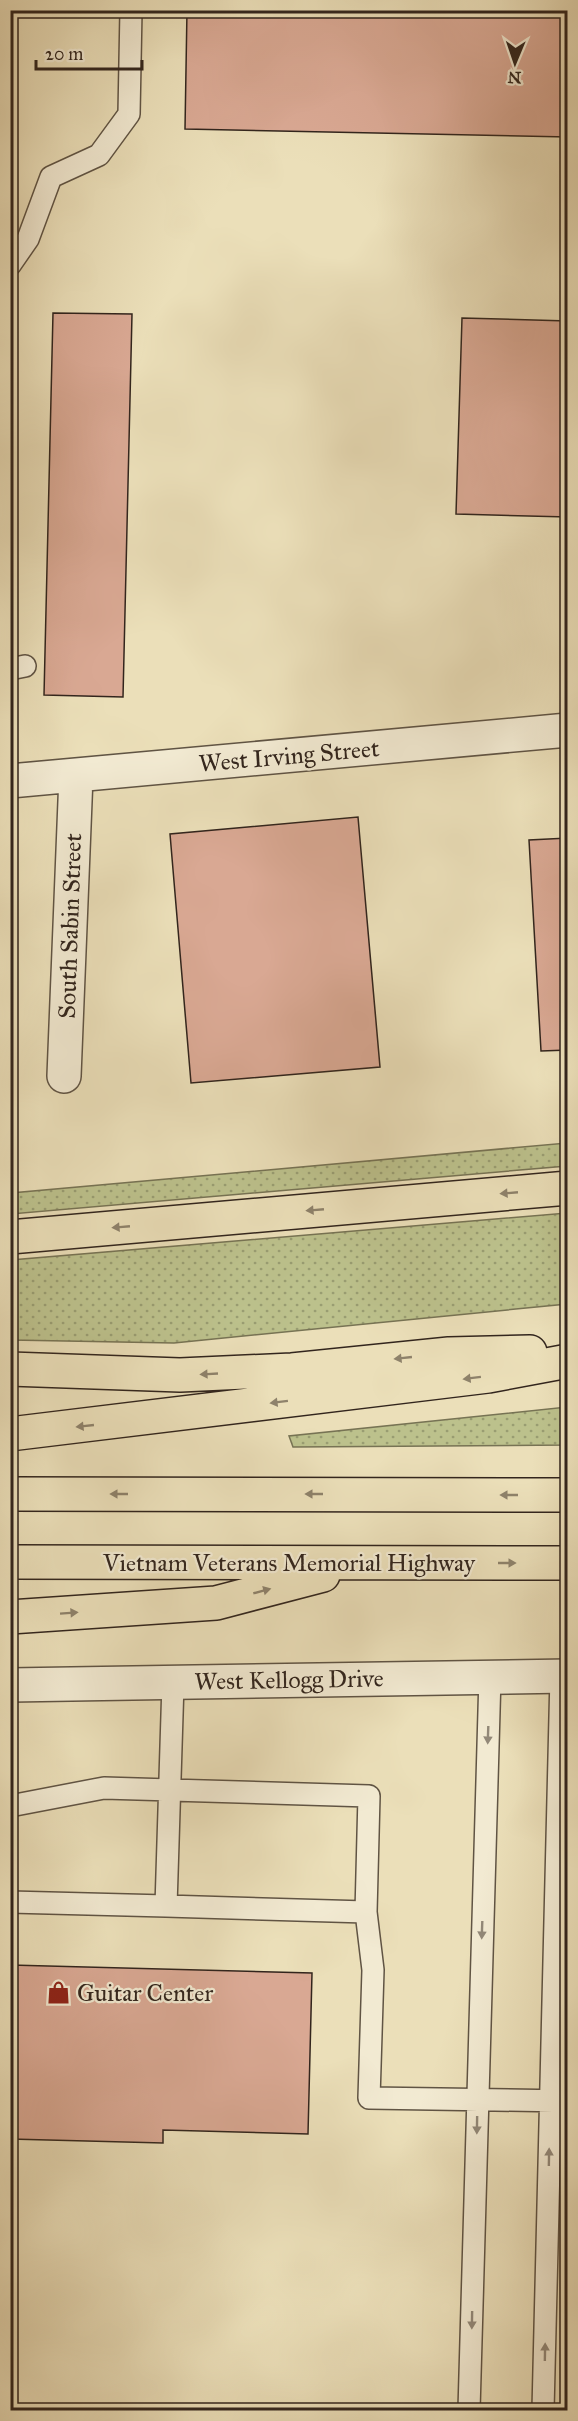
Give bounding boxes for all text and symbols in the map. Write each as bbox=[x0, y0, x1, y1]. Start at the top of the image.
scale bar bbox=[36, 33, 142, 71]
north arrow bbox=[485, 33, 545, 93]
text: 20 m bbox=[45, 43, 83, 65]
text: N bbox=[507, 68, 522, 87]
street label: West Irving Street bbox=[198, 733, 381, 779]
street label: South Sabin Street bbox=[52, 832, 88, 1019]
one-way arrow bbox=[500, 1188, 519, 1198]
one-way arrow bbox=[305, 1205, 324, 1215]
one-way arrow bbox=[111, 1223, 130, 1232]
one-way arrow bbox=[394, 1353, 413, 1363]
one-way arrow bbox=[200, 1369, 219, 1378]
one-way arrow bbox=[463, 1373, 482, 1383]
one-way arrow bbox=[269, 1397, 288, 1406]
one-way arrow bbox=[75, 1421, 94, 1430]
one-way arrow bbox=[110, 1489, 129, 1499]
one-way arrow bbox=[305, 1489, 324, 1499]
one-way arrow bbox=[500, 1490, 519, 1500]
street label: Vietnam Veterans Memorial Highway bbox=[102, 1548, 476, 1578]
one-way arrow bbox=[497, 1558, 516, 1568]
one-way arrow bbox=[253, 1585, 271, 1595]
one-way arrow bbox=[59, 1608, 78, 1618]
street label: West Kellogg Drive bbox=[194, 1663, 384, 1697]
one-way arrow bbox=[484, 1725, 493, 1744]
one-way arrow bbox=[478, 1920, 487, 1939]
place label: Guitar Center bbox=[77, 1978, 213, 2008]
shop icon: Guitar Center bbox=[46, 1980, 72, 2006]
one-way arrow bbox=[472, 2115, 481, 2134]
one-way arrow bbox=[544, 2148, 553, 2167]
one-way arrow bbox=[467, 2310, 477, 2329]
one-way arrow bbox=[540, 2343, 549, 2362]

